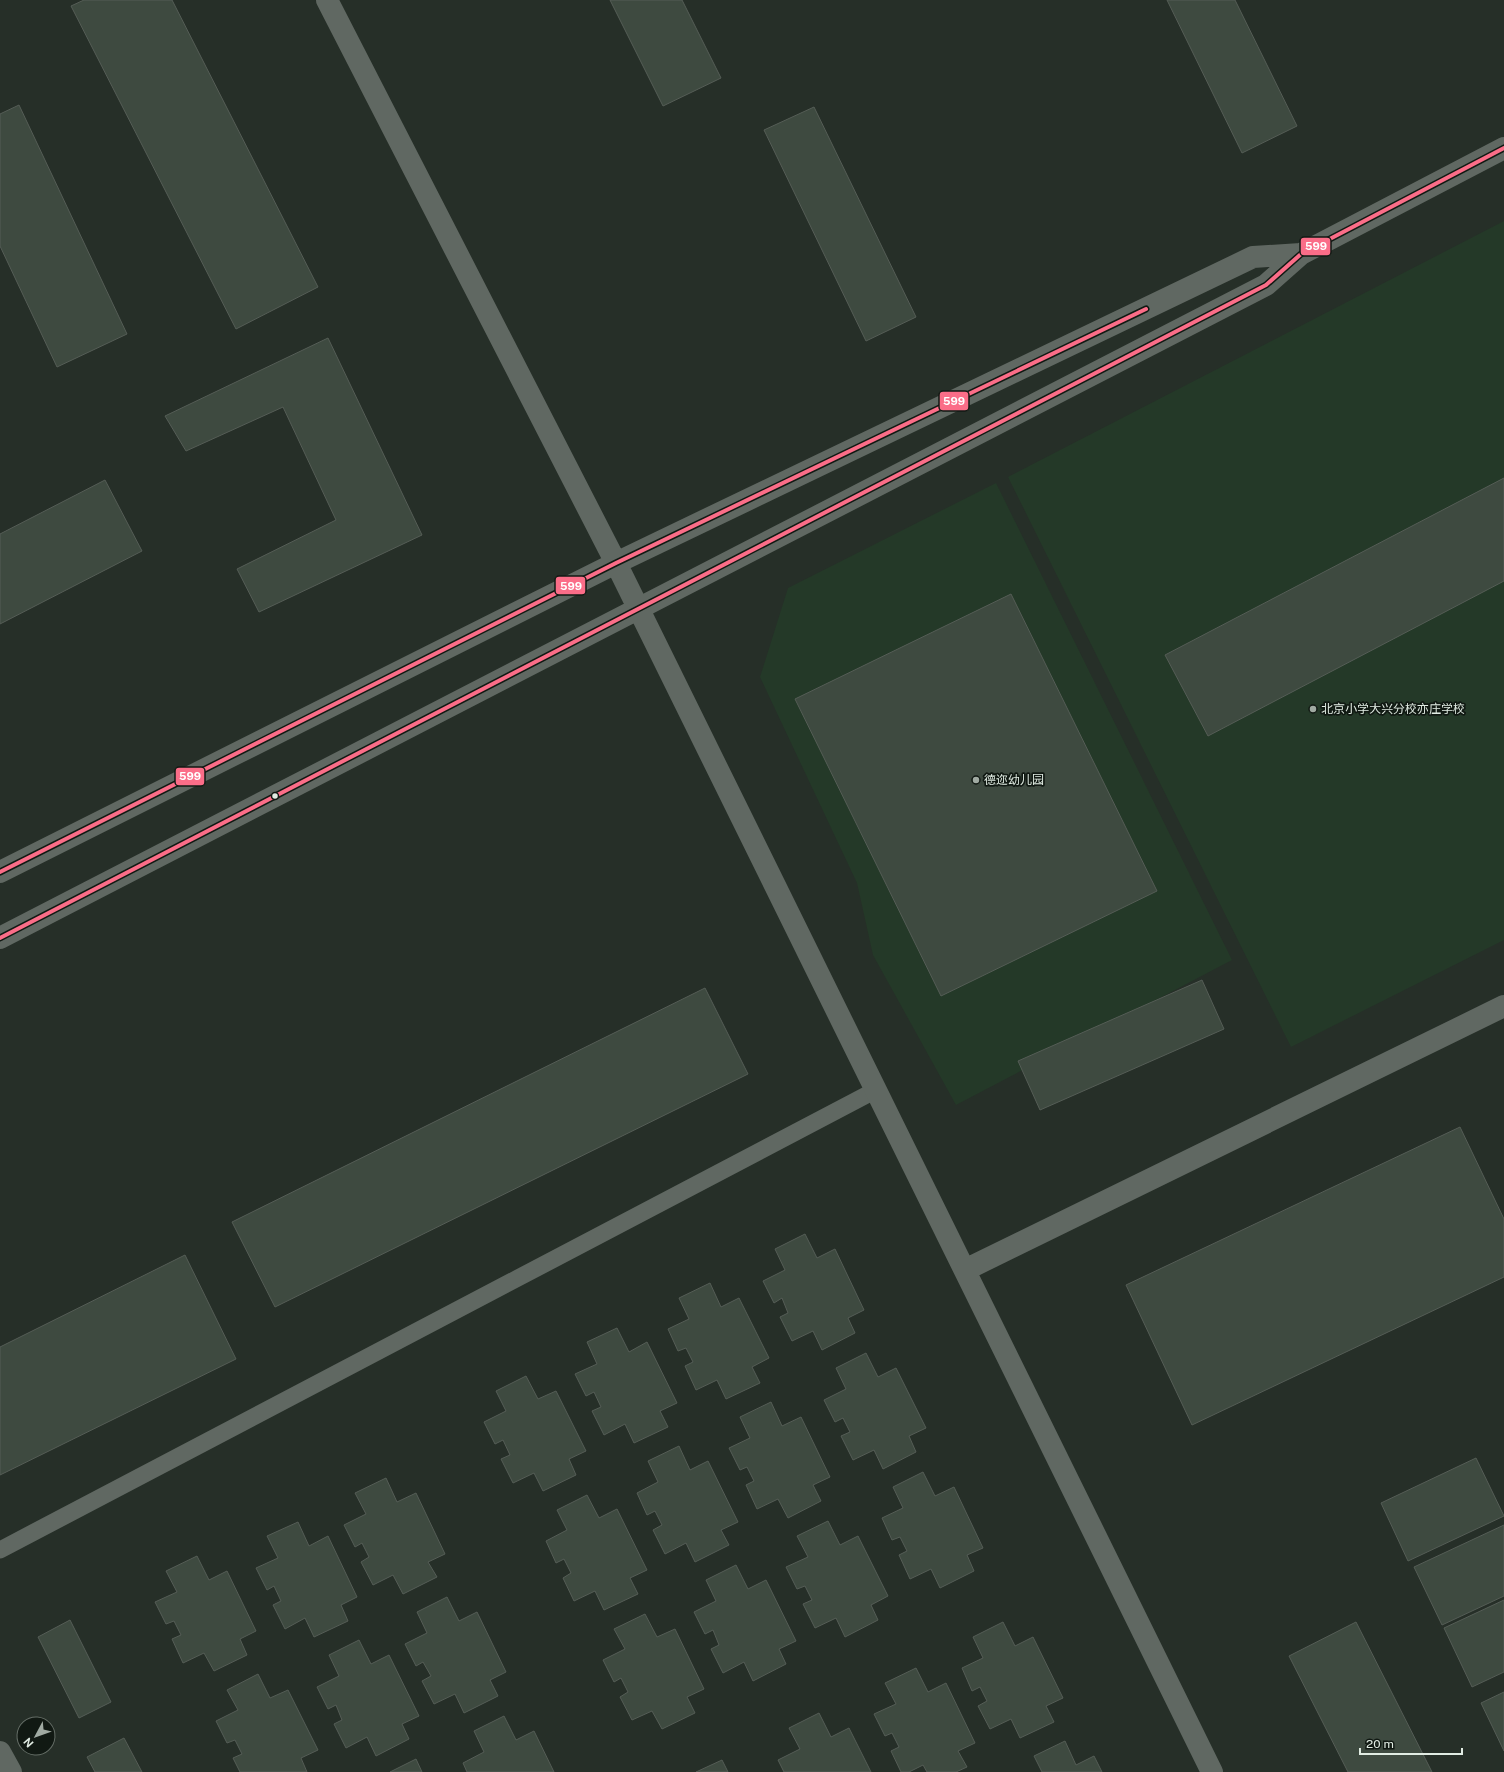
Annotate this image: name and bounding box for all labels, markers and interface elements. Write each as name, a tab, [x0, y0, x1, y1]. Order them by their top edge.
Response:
line badge: 599	[1300, 237, 1331, 256]
text: 599	[1305, 240, 1327, 252]
line badge: 599	[939, 391, 969, 411]
text: 599	[943, 395, 965, 407]
line badge: 599	[555, 576, 586, 595]
text: 599	[560, 580, 582, 592]
place label: 北京小学大兴分校亦庄学校	[1321, 702, 1465, 716]
marker: 北京小学大兴分校亦庄学校	[1308, 704, 1318, 714]
line badge: 599	[175, 767, 205, 786]
text: 599	[179, 770, 201, 782]
place label: 德迩幼儿园	[984, 773, 1044, 787]
marker: 德迩幼儿园	[971, 775, 981, 785]
unlabelled marker	[270, 791, 280, 801]
north arrow	[16, 1716, 56, 1756]
scale bar	[1360, 1730, 1462, 1756]
text: N	[21, 1735, 36, 1750]
text: 20 m	[1366, 1737, 1394, 1751]

